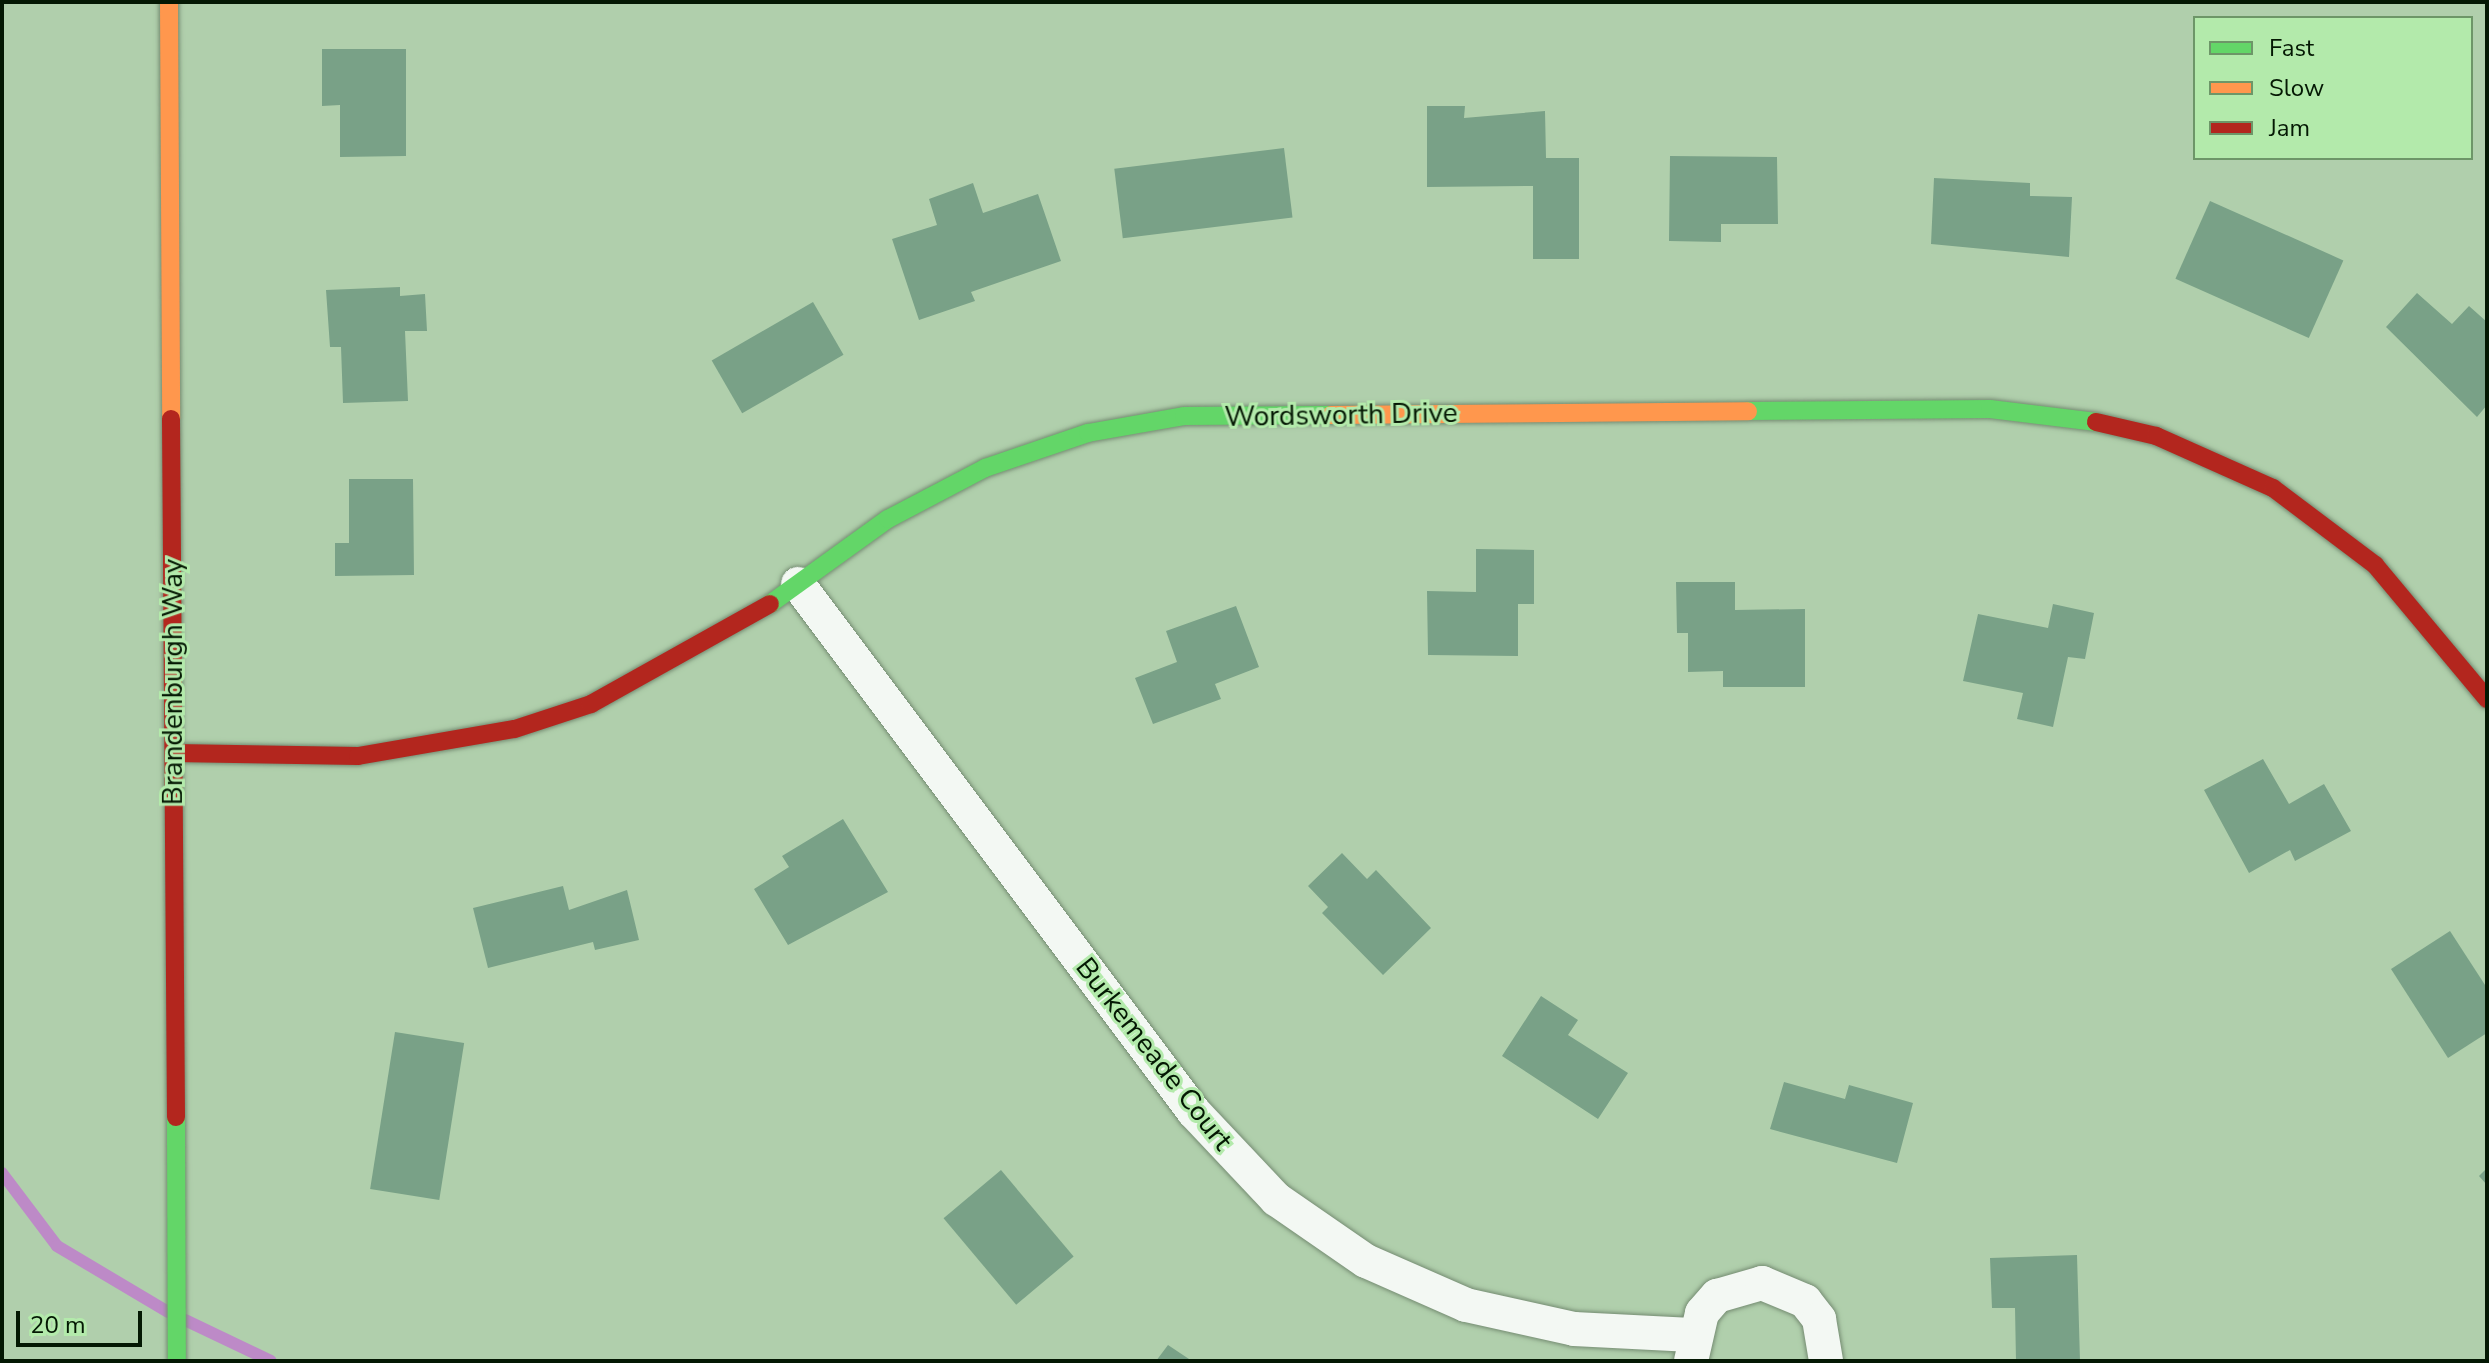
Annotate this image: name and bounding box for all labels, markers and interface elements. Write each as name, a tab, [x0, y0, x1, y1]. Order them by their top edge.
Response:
legend	[2193, 16, 2473, 160]
text: Fast	[2269, 32, 2314, 64]
text: Slow	[2269, 72, 2324, 104]
text: Jam	[2269, 112, 2310, 144]
street label: Wordsworth Drive	[1224, 396, 1458, 434]
street label: Brandenburgh Way	[156, 559, 190, 805]
street label: Burkemeade Court	[1068, 951, 1240, 1157]
scale bar	[20, 1295, 146, 1345]
text: 20 m	[30, 1309, 86, 1341]

